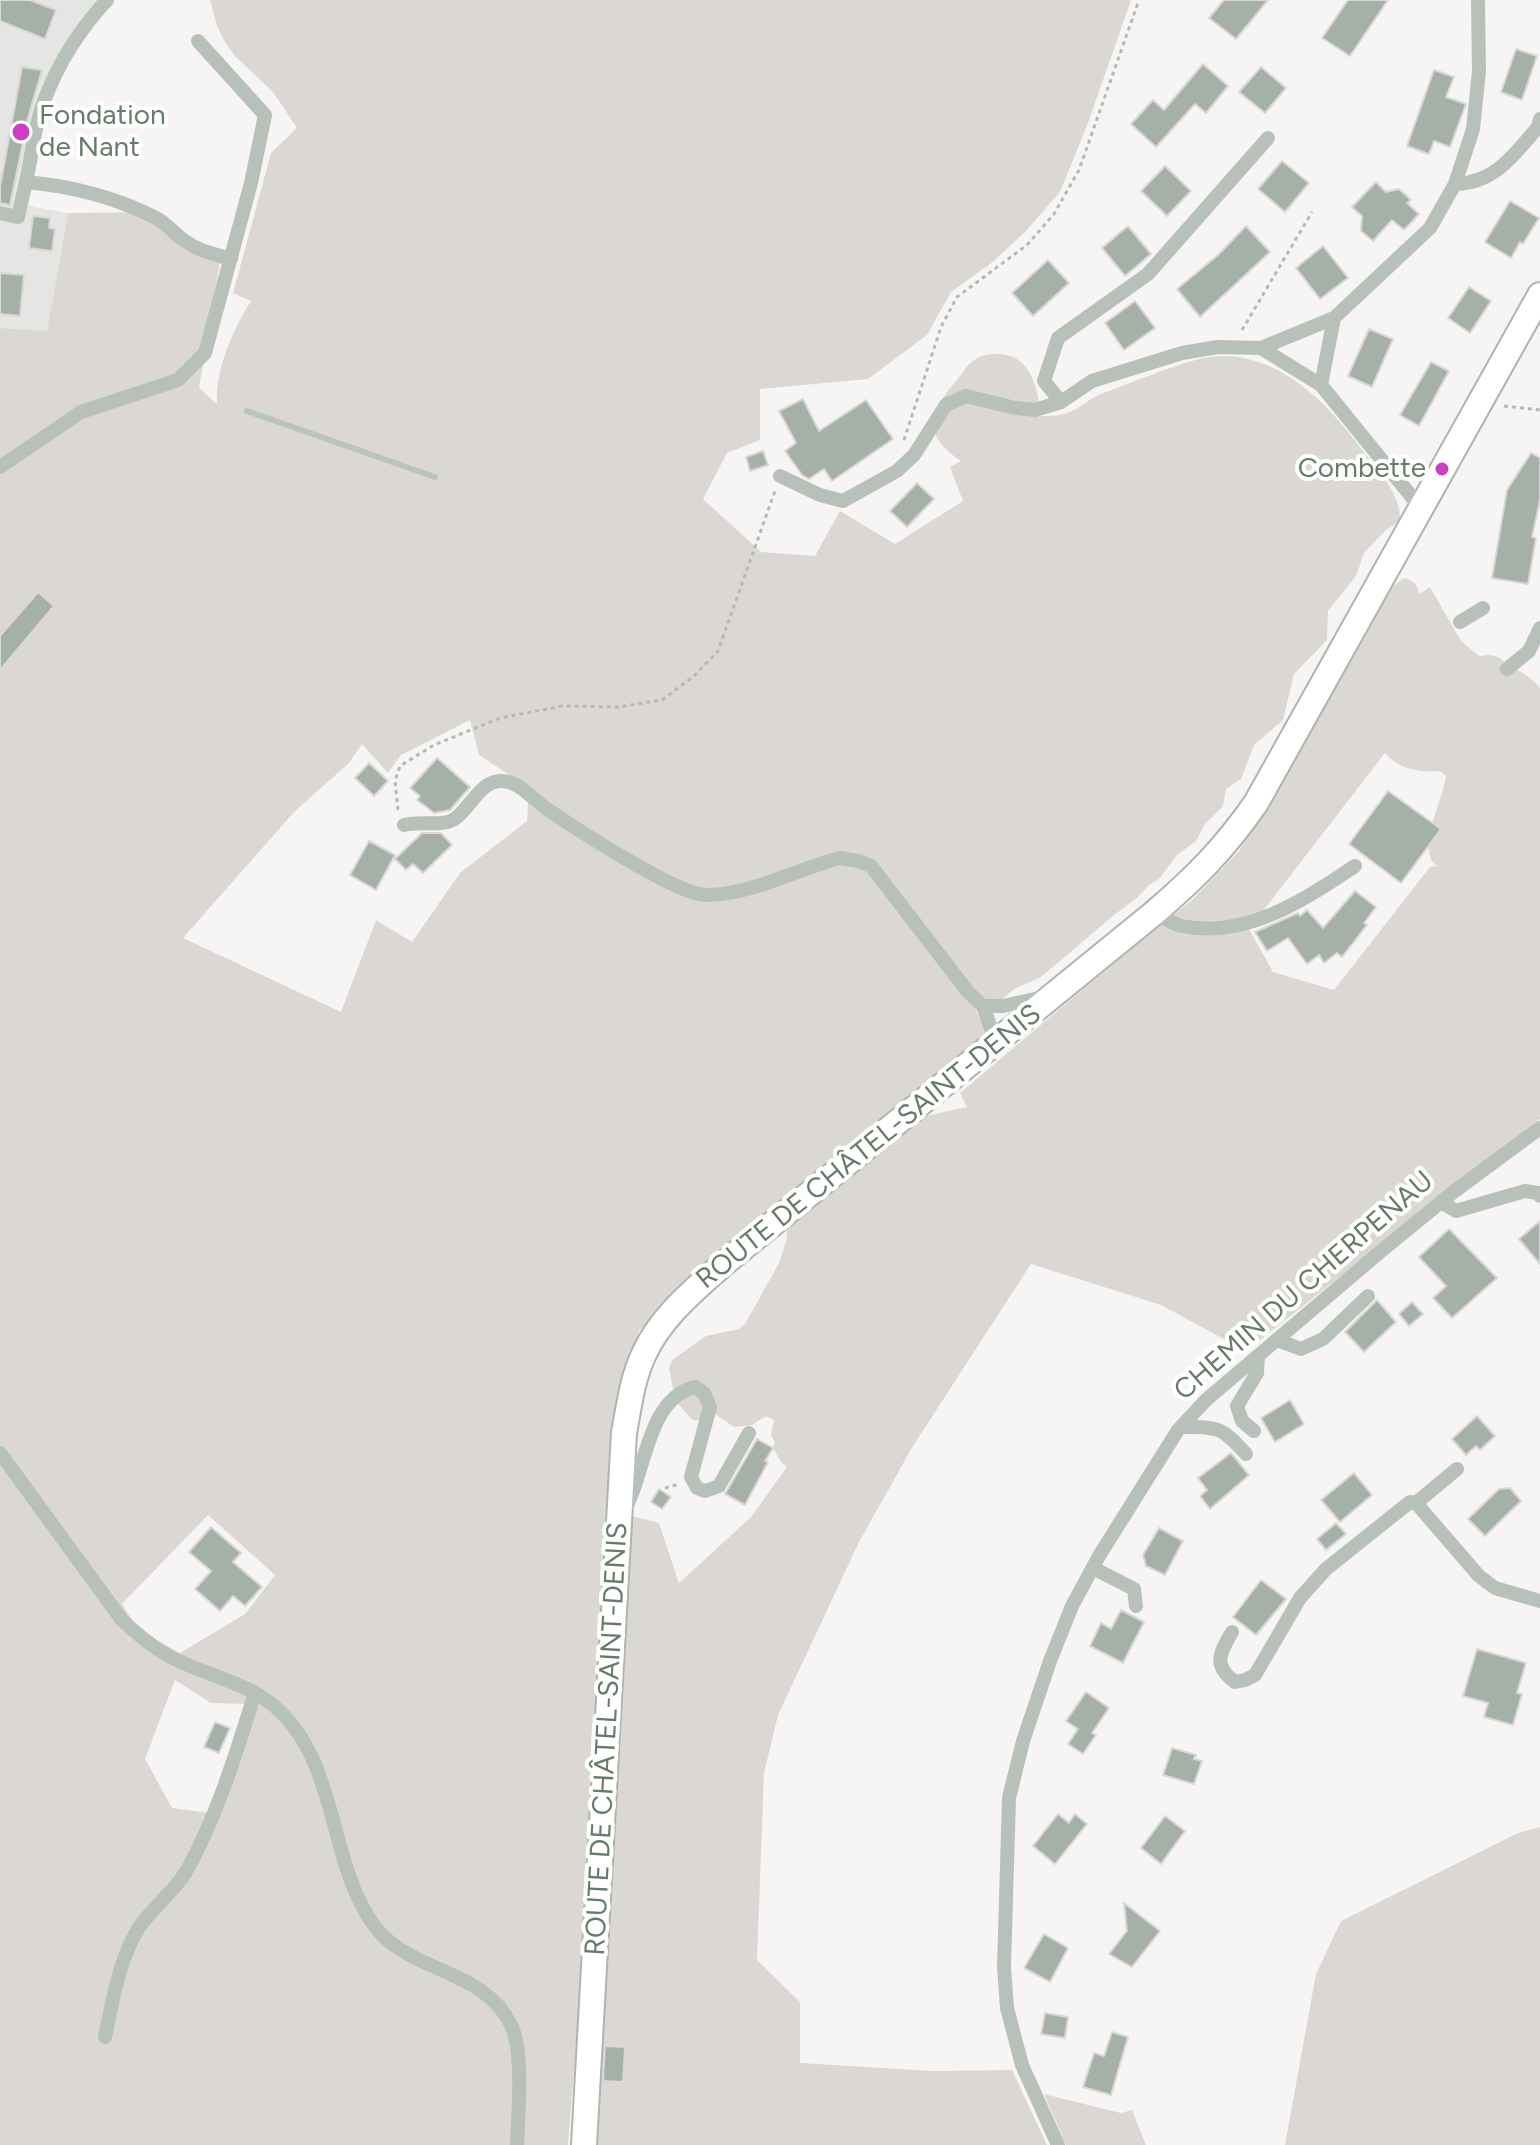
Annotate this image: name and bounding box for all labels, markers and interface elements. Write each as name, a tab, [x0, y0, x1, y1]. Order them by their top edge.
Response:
place label: Fondation de Nant	[39, 99, 166, 165]
marker: Fondation de Nant	[10, 121, 32, 143]
place label: Combette	[1298, 452, 1426, 486]
marker: Combette	[1433, 460, 1451, 478]
street label: ROUTE DE CHÂTEL-SAINT-DENIS	[690, 997, 1048, 1297]
street label: CHEMIN DU CHERPENAU	[1168, 1164, 1440, 1408]
street label: ROUTE DE CHÂTEL-SAINT-DENIS	[579, 1522, 635, 1956]

